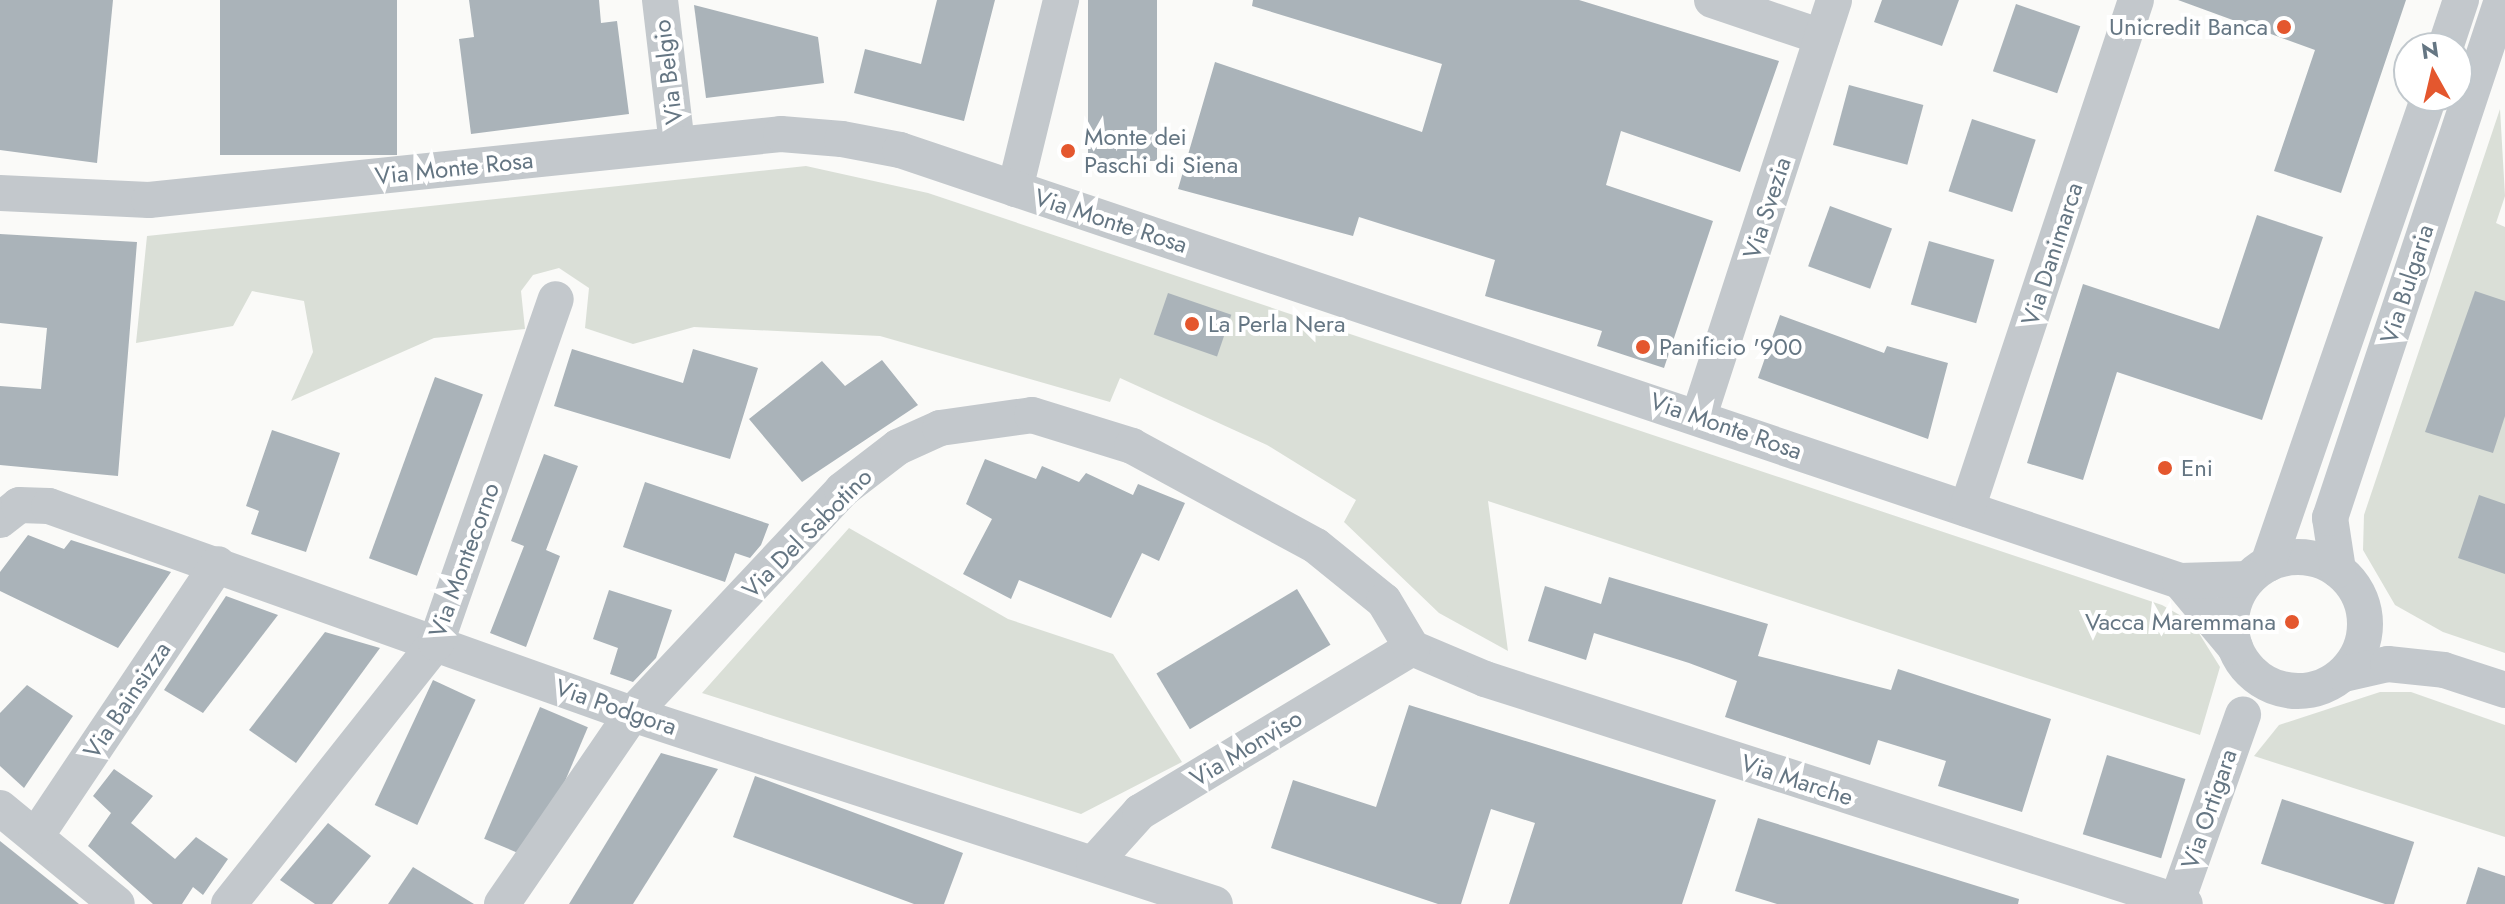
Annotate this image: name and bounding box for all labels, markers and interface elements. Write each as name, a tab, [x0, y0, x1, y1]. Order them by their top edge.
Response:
place label: Unicredit Banca	[2109, 13, 2268, 41]
street label: Via Belgio	[647, 18, 689, 126]
marker: Unicredit Banca	[2275, 18, 2293, 36]
north arrow	[2393, 32, 2473, 112]
text: N	[2419, 33, 2441, 67]
place label: Monte dei Paschi di Siena	[1084, 123, 1238, 179]
marker: Monte dei Paschi di Siena	[1059, 142, 1077, 160]
street label: Via Monte Rosa	[373, 145, 535, 191]
street label: Via Svezia	[1737, 154, 1797, 262]
street label: Via Danimarca	[2015, 179, 2089, 329]
street label: Via Monte Rosa	[1031, 183, 1191, 259]
street label: Via Bulgaria	[2374, 221, 2440, 347]
place label: La Perla Nera	[1208, 310, 1346, 338]
marker: La Perla Nera	[1183, 315, 1201, 333]
place label: Panificio '900	[1659, 333, 1802, 361]
marker: Panificio '900	[1634, 338, 1652, 356]
street label: Via Monte Rosa	[1646, 386, 1806, 466]
place label: Eni	[2181, 454, 2213, 482]
marker: Eni	[2156, 459, 2174, 477]
street label: Via Del Sabotino	[736, 462, 878, 604]
street label: Via Montecorno	[423, 479, 505, 641]
place label: Vacca Maremmana	[2085, 608, 2276, 636]
marker: Vacca Maremmana	[2283, 613, 2301, 631]
street label: Via Bainsizza	[77, 636, 177, 764]
street label: Via Podgora	[551, 673, 681, 741]
street label: Via Monviso	[1185, 703, 1307, 793]
street label: Via Ortigara	[2175, 745, 2243, 873]
street label: Via Marche	[1737, 748, 1857, 812]

